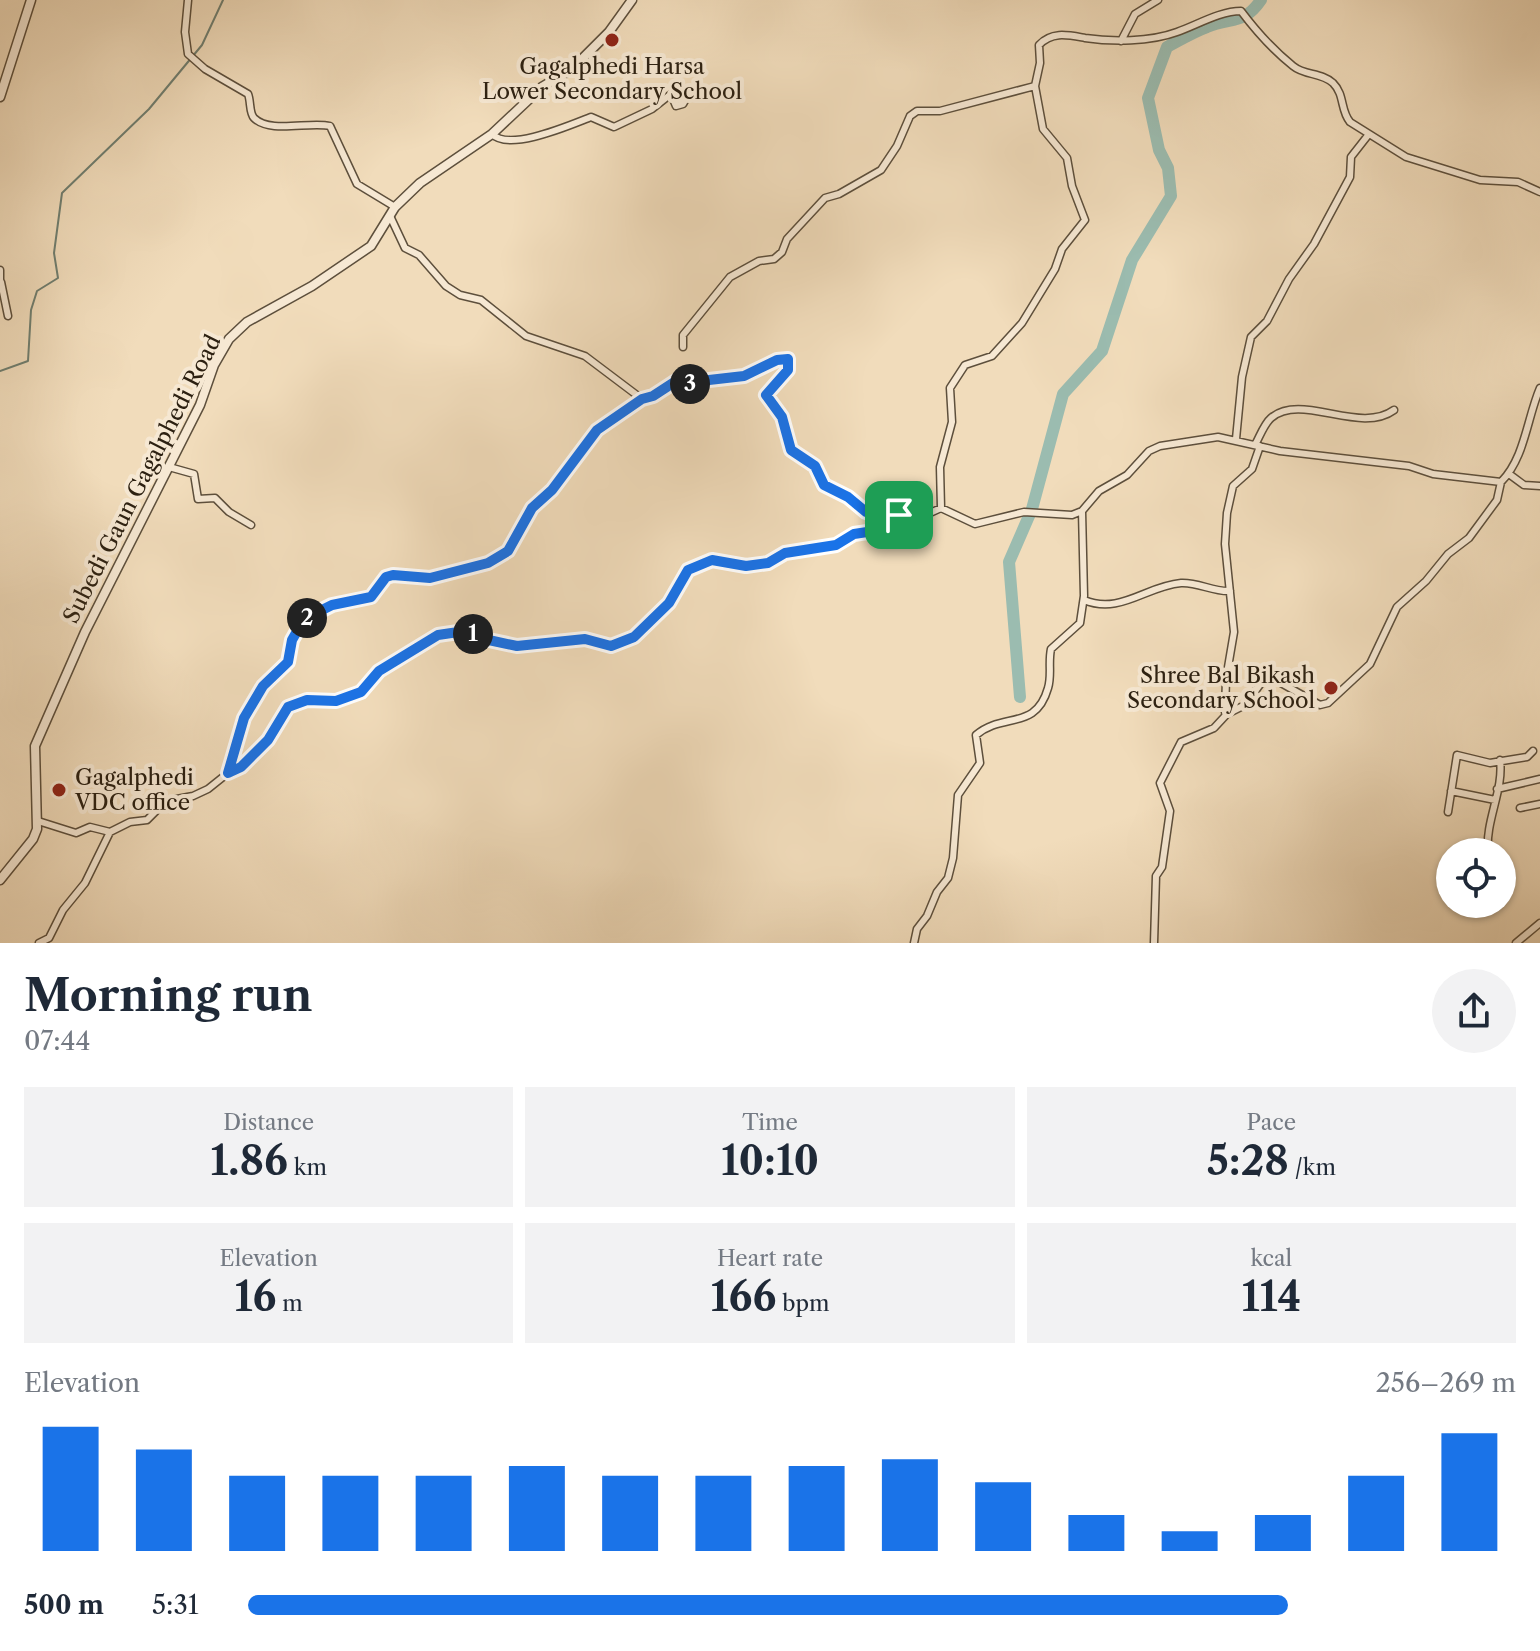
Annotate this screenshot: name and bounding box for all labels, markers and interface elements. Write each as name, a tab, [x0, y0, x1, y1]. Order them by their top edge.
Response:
marker: Gagalphedi Harsa Lower Secondary School	[603, 31, 621, 49]
place label: Gagalphedi Harsa Lower Secondary School	[482, 53, 742, 105]
street label: Subedi Gaun Gagalphedi Road	[57, 330, 227, 628]
pin: 3	[670, 364, 710, 404]
text: 3	[684, 370, 696, 397]
pin	[865, 481, 933, 549]
icon: arrive	[877, 493, 921, 537]
pin: 2	[287, 598, 327, 638]
text: 2	[301, 604, 314, 631]
pin: 1	[453, 614, 493, 654]
text: 1	[468, 620, 478, 647]
place label: Shree Bal Bikash Secondary School	[1127, 662, 1315, 714]
marker: Shree Bal Bikash Secondary School	[1322, 679, 1340, 697]
place label: Gagalphedi VDC office	[74, 764, 194, 816]
marker: Gagalphedi VDC office	[50, 781, 68, 799]
map controls	[1436, 838, 1516, 918]
button: locate	[1436, 838, 1516, 918]
text: Morning run	[24, 968, 313, 1022]
button: share	[1432, 969, 1516, 1053]
text: 07:44	[24, 1025, 91, 1057]
text: Distance	[223, 1109, 314, 1136]
text: Time	[742, 1109, 798, 1136]
text: Pace	[1246, 1109, 1296, 1136]
text: 1.86	[210, 1136, 288, 1185]
text: 10:10	[721, 1136, 819, 1185]
text: 5:28	[1207, 1136, 1289, 1185]
text: km	[288, 1154, 327, 1181]
text: /km	[1289, 1154, 1336, 1181]
text: Elevation	[220, 1245, 318, 1272]
text: Heart rate	[717, 1245, 823, 1272]
text: kcal	[1251, 1245, 1292, 1272]
text: 16	[235, 1272, 276, 1321]
text: 166	[710, 1272, 776, 1321]
text: 114	[1241, 1272, 1301, 1321]
text: m	[276, 1290, 303, 1317]
text: bpm	[776, 1290, 829, 1317]
text: Elevation	[24, 1367, 140, 1399]
text: 256–269 m	[1376, 1367, 1516, 1399]
text: 500 m	[24, 1589, 104, 1621]
text: 5:31	[152, 1589, 199, 1621]

